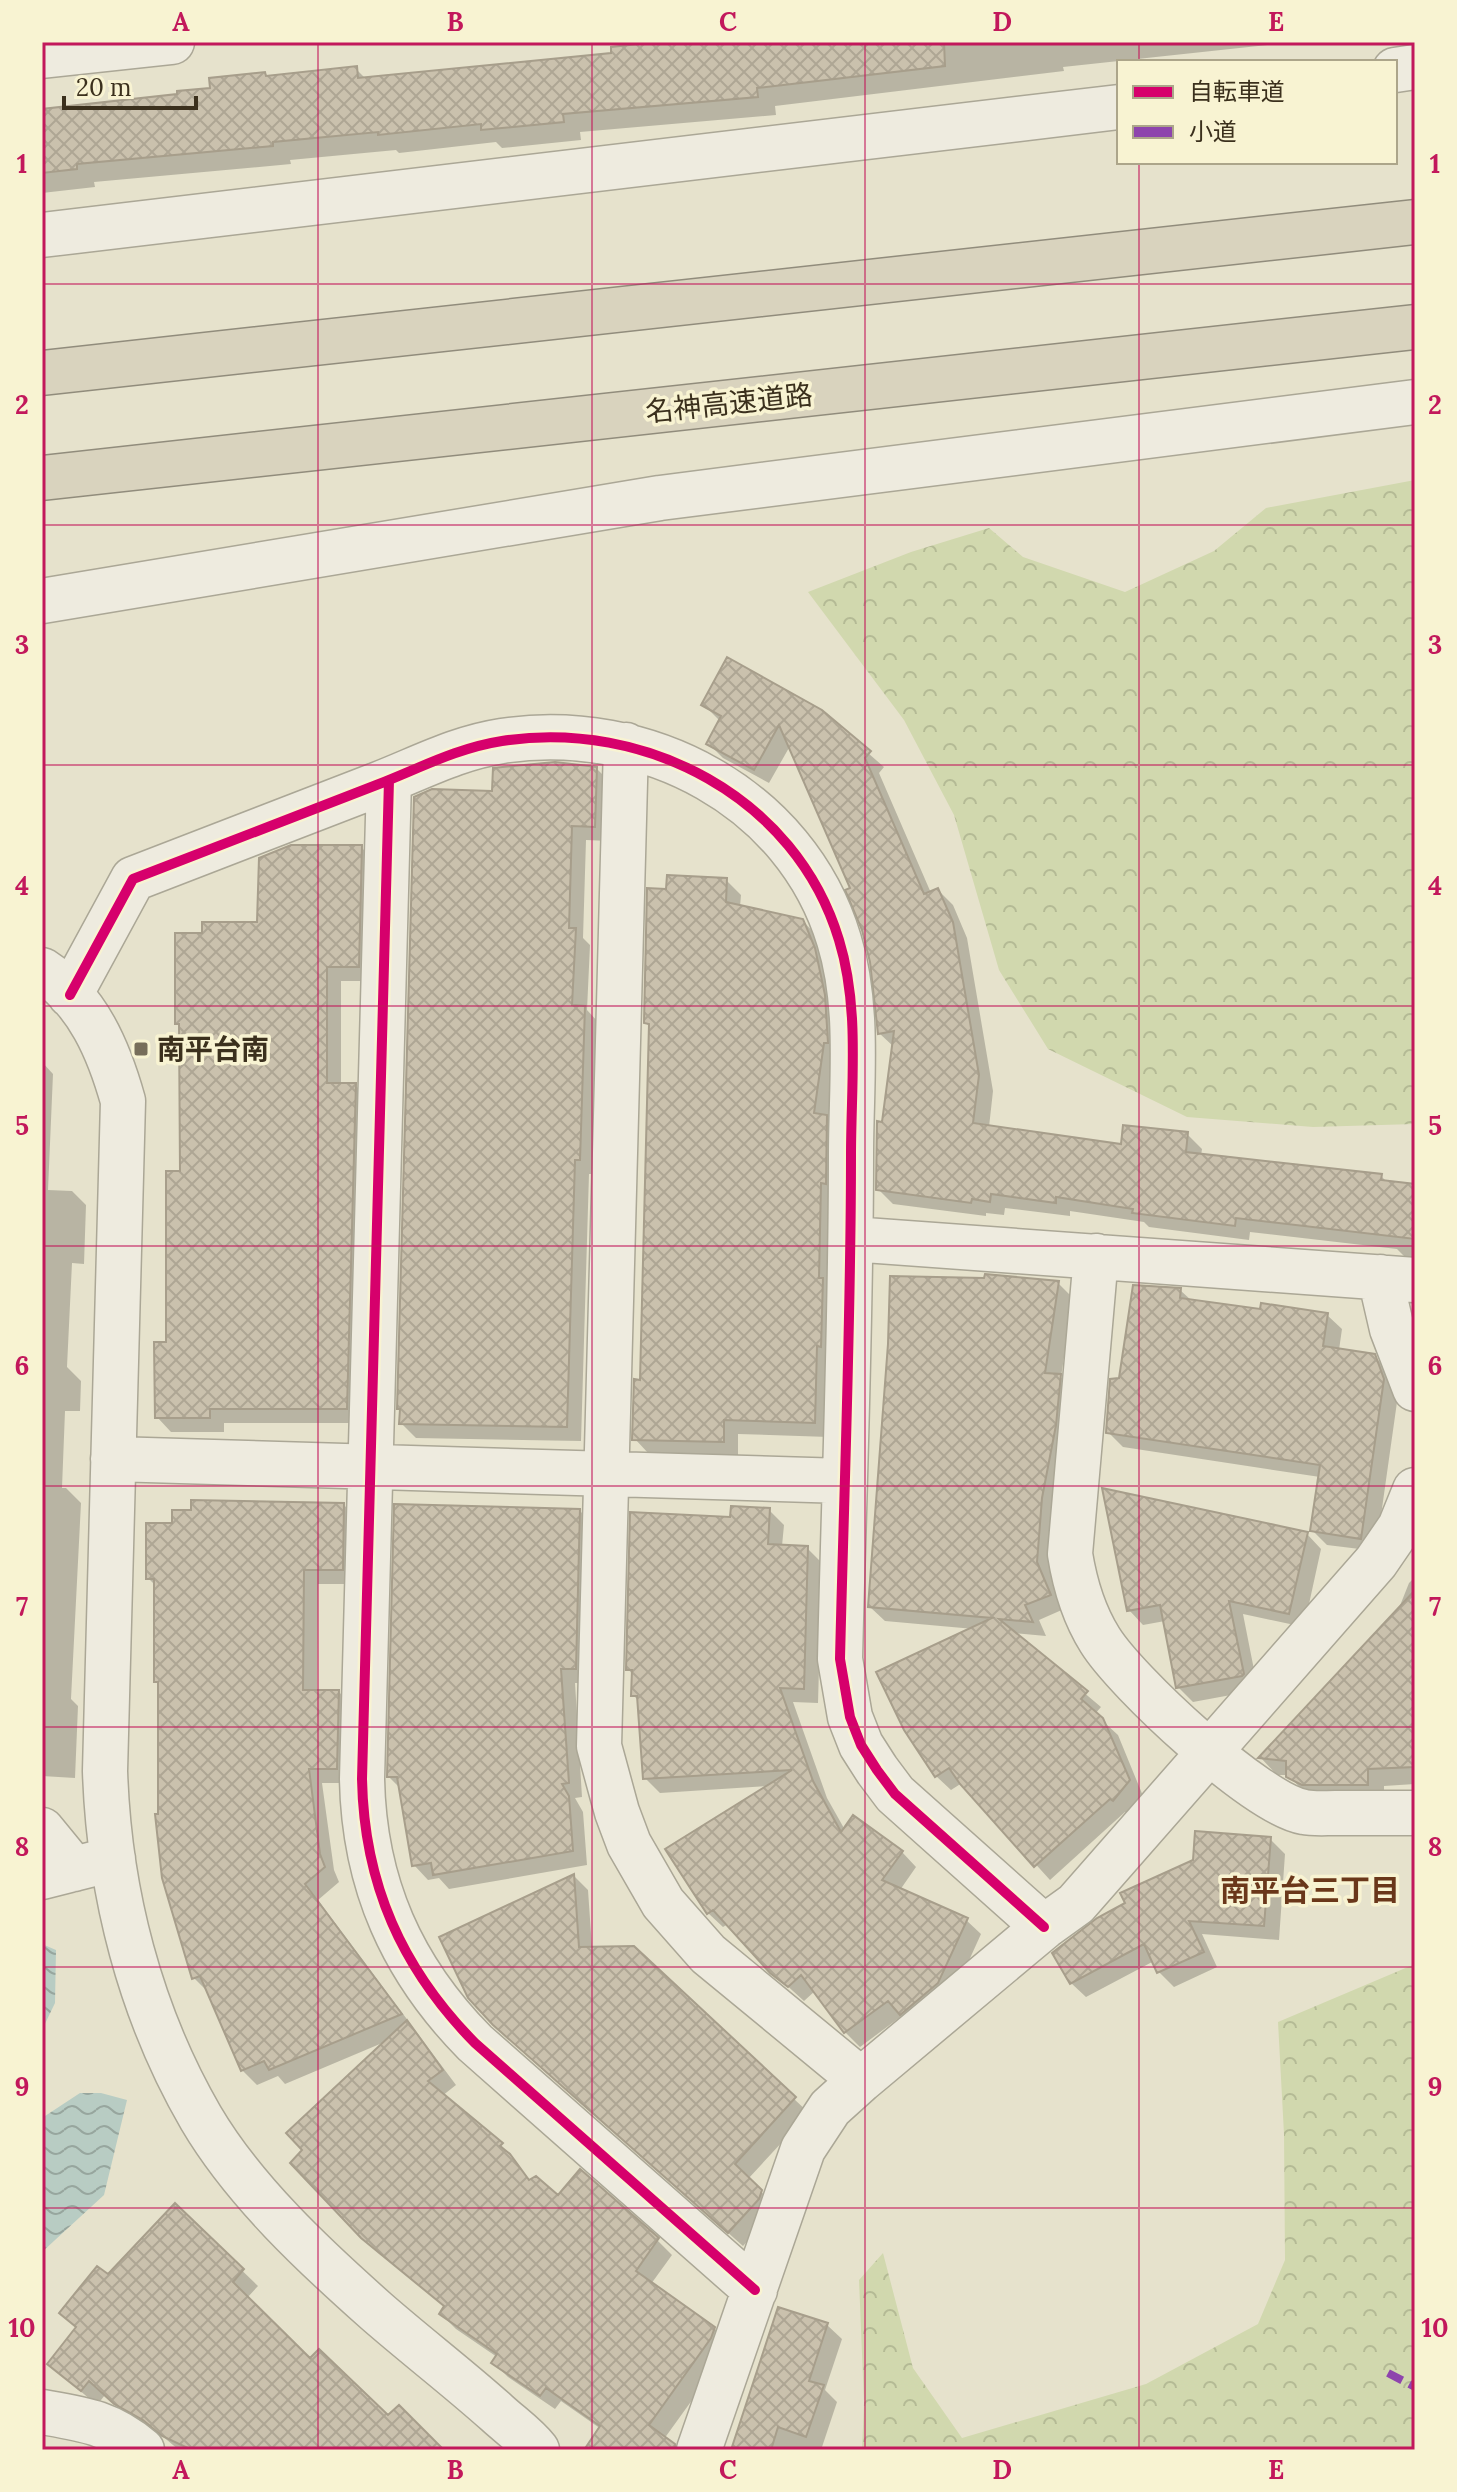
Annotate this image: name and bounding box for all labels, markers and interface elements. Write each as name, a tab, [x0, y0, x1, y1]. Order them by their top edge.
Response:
text: A	[172, 5, 190, 38]
text: B	[446, 5, 464, 38]
text: C	[719, 5, 737, 38]
text: D	[992, 5, 1012, 38]
text: E	[1268, 5, 1284, 38]
scale bar	[64, 60, 196, 110]
legend	[1117, 60, 1397, 164]
text: 20 m	[76, 72, 132, 103]
text: 自転車道	[1189, 76, 1285, 107]
text: 小道	[1189, 116, 1237, 147]
text: 1	[17, 147, 27, 180]
text: 1	[1430, 147, 1440, 180]
street label: 名神高速道路	[644, 376, 814, 430]
text: 2	[15, 388, 29, 421]
text: 2	[1428, 388, 1442, 421]
text: 3	[15, 628, 29, 661]
text: 3	[1428, 628, 1442, 661]
text: 4	[15, 869, 29, 902]
text: 4	[1428, 869, 1442, 902]
place label: 南平台南	[157, 1031, 269, 1067]
marker: 南平台南	[132, 1040, 150, 1058]
text: 5	[15, 1109, 29, 1142]
text: 5	[1428, 1109, 1442, 1142]
text: 6	[15, 1349, 29, 1382]
text: 6	[1428, 1349, 1442, 1382]
text: 7	[16, 1590, 28, 1623]
text: 7	[1429, 1590, 1441, 1623]
text: 8	[15, 1830, 29, 1863]
text: 8	[1428, 1830, 1442, 1863]
district label: 南平台三丁目	[1220, 1871, 1400, 1909]
text: 9	[15, 2070, 29, 2103]
text: 9	[1428, 2070, 1442, 2103]
text: 10	[8, 2311, 36, 2344]
text: 10	[1421, 2311, 1449, 2344]
text: A	[172, 2453, 190, 2486]
text: B	[446, 2453, 464, 2486]
text: C	[719, 2453, 737, 2486]
text: D	[992, 2453, 1012, 2486]
text: E	[1268, 2453, 1284, 2486]

